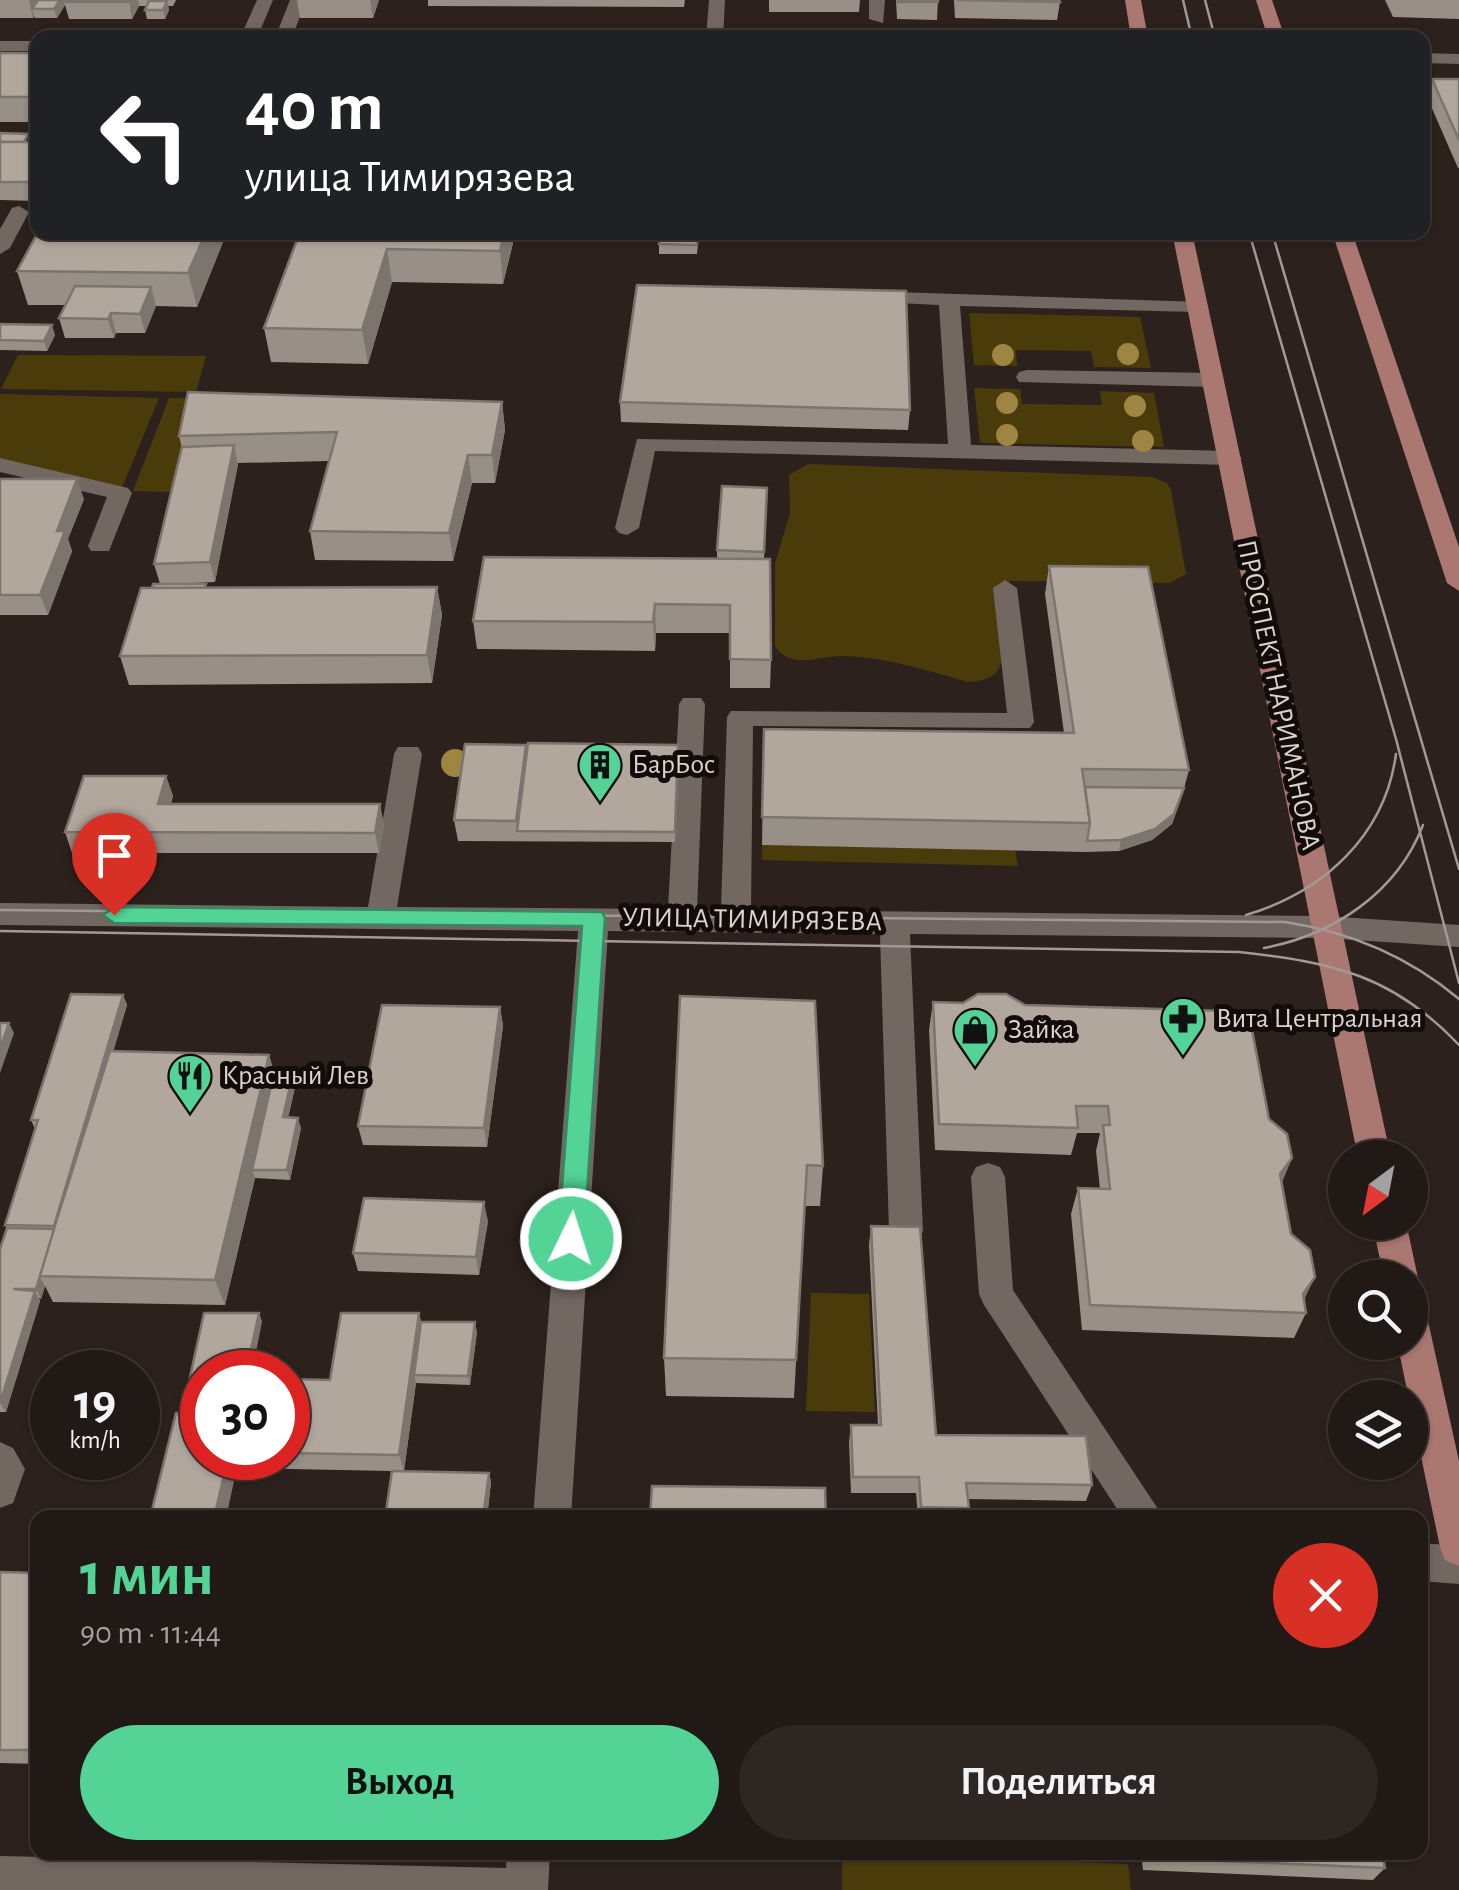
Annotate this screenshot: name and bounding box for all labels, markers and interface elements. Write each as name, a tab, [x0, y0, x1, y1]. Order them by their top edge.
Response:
icon: left	[80, 70, 210, 200]
text: 40 m	[245, 73, 384, 143]
text: улица Тимирязева	[245, 155, 575, 200]
street label: ПРОСПЕКТ НАРИМАНОВА	[1231, 537, 1325, 853]
building icon: БарБос	[577, 742, 623, 803]
place label: БарБос	[632, 751, 715, 779]
pin	[72, 813, 157, 916]
icon: arrive	[87, 828, 142, 883]
street label: УЛИЦА ТИМИРЯЗЕВА	[622, 904, 882, 936]
pharmacy icon: Вита Центральная	[1160, 996, 1206, 1057]
place label: Вита Центральная	[1216, 1005, 1423, 1033]
shop icon: Зайка	[952, 1007, 998, 1068]
place label: Зайка	[1008, 1016, 1075, 1044]
restaurant icon: Красный Лев	[167, 1053, 213, 1114]
place label: Красный Лев	[222, 1062, 369, 1090]
north arrow	[1328, 1140, 1428, 1240]
map controls	[1328, 1140, 1428, 1480]
position arrow	[519, 1187, 623, 1291]
button: search	[1328, 1260, 1428, 1360]
speed limit sign: 30	[180, 1350, 310, 1480]
text: 19	[74, 1378, 116, 1428]
button: layers	[1328, 1380, 1428, 1480]
text: km/h	[69, 1428, 121, 1453]
button: close	[1273, 1543, 1378, 1648]
text: 1 мин	[80, 1546, 214, 1606]
text: 90 m · 11:44	[80, 1617, 221, 1649]
button: Выход	[80, 1725, 719, 1840]
button: Поделиться	[739, 1725, 1378, 1840]

